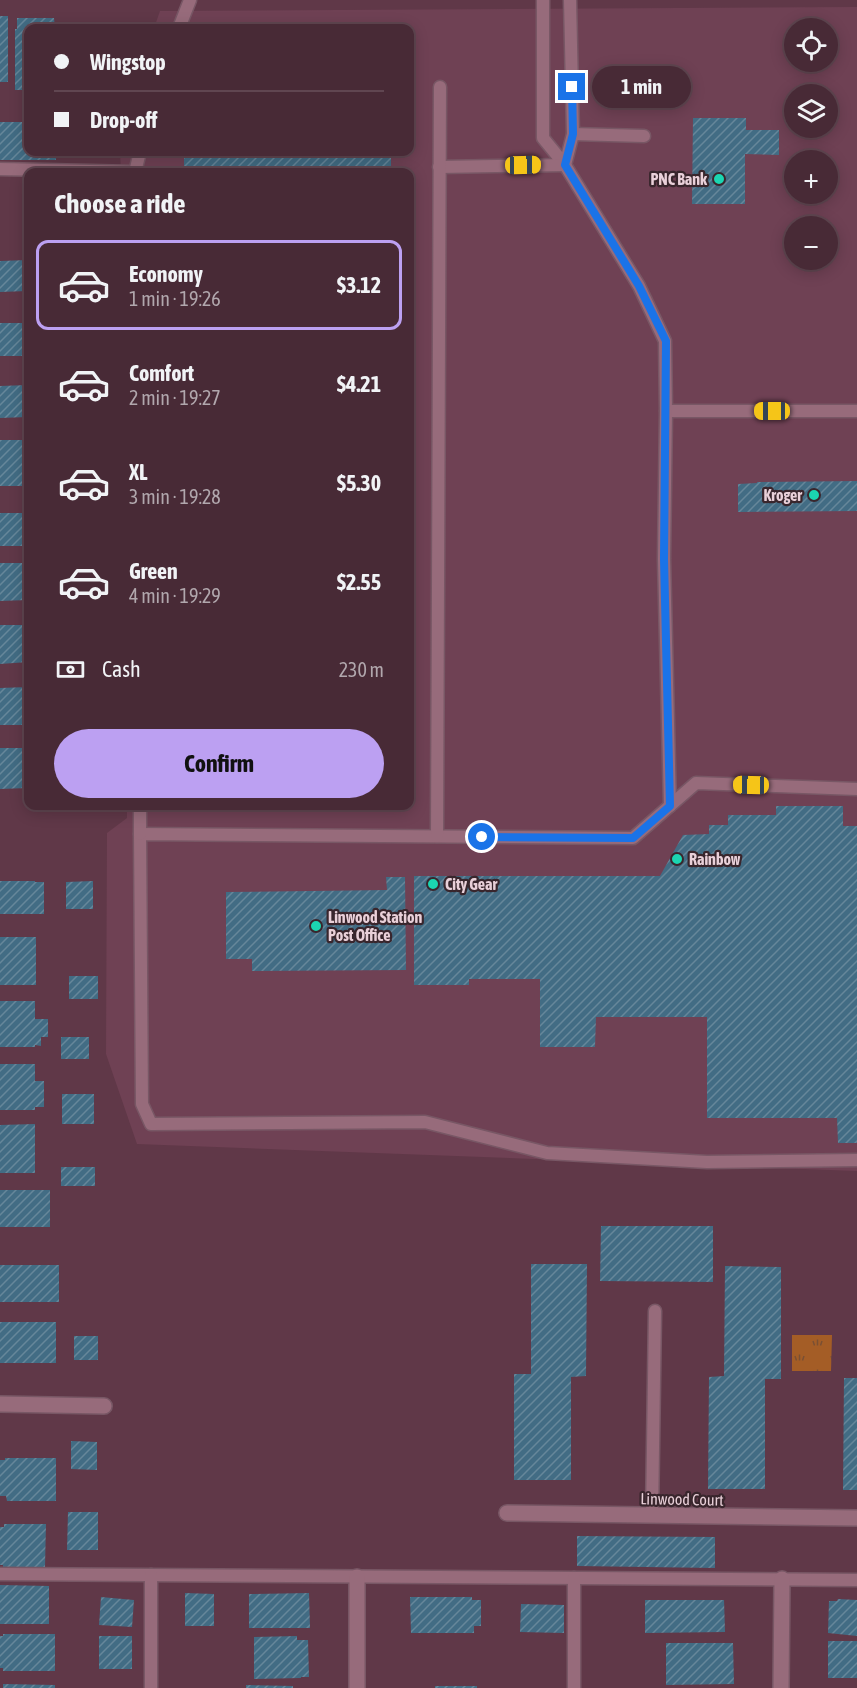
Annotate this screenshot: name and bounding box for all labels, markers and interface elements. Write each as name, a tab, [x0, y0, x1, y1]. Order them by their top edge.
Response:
map controls	[784, 18, 838, 270]
button: locate	[784, 18, 838, 72]
text: Wingstop	[90, 49, 166, 75]
callout: 1 min	[593, 66, 692, 108]
route end	[558, 73, 585, 100]
text: 1 min	[621, 75, 662, 98]
button: layers	[784, 84, 838, 138]
text: Drop-off	[90, 107, 157, 133]
button: +	[784, 150, 838, 204]
car	[505, 156, 541, 174]
place label: PNC Bank	[651, 170, 708, 188]
marker: PNC Bank	[712, 172, 726, 186]
text: Choose a ride	[54, 188, 186, 219]
button: −	[784, 216, 838, 270]
icon: car	[57, 258, 111, 312]
text: Economy	[129, 261, 203, 287]
text: $3.12	[337, 272, 381, 298]
text: 1 min · 19:26	[129, 287, 221, 310]
icon: car	[57, 357, 111, 411]
text: Comfort	[129, 360, 194, 386]
text: $4.21	[337, 371, 381, 397]
text: 2 min · 19:27	[129, 386, 221, 409]
car	[754, 402, 790, 420]
icon: car	[57, 456, 111, 510]
text: XL	[129, 459, 147, 485]
text: $5.30	[337, 470, 381, 496]
text: 3 min · 19:28	[129, 485, 221, 508]
place label: Kroger	[763, 486, 802, 504]
marker: Kroger	[807, 488, 821, 502]
icon: car	[57, 555, 111, 609]
text: Green	[129, 558, 178, 584]
text: $2.55	[337, 569, 381, 595]
text: 4 min · 19:29	[129, 584, 221, 607]
icon: cash	[54, 653, 87, 686]
text: Cash	[102, 656, 141, 682]
text: 230 m	[339, 658, 384, 681]
button: Confirm	[54, 729, 384, 798]
car	[733, 776, 769, 794]
route start	[468, 823, 495, 850]
place label: Rainbow	[689, 850, 741, 868]
marker: Rainbow	[670, 852, 684, 866]
place label: City Gear	[445, 875, 497, 893]
marker: City Gear	[426, 877, 440, 891]
place label: Linwood Station Post Office	[328, 908, 422, 944]
marker: Linwood Station Post Office	[309, 919, 323, 933]
street label: Linwood Court	[640, 1489, 724, 1509]

